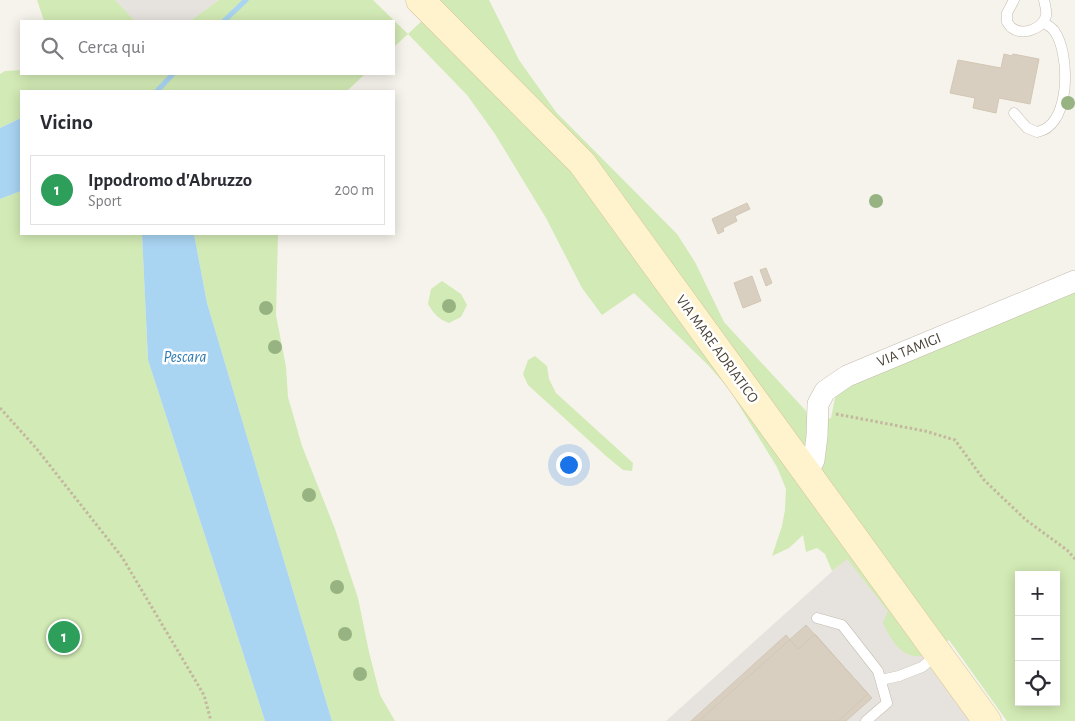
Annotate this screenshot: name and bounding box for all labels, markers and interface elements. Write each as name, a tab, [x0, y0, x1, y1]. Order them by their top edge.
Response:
search box	[20, 20, 395, 75]
icon: search	[38, 34, 66, 62]
text: Cerca qui	[78, 38, 145, 57]
text: Vicino	[40, 112, 93, 133]
text: Ippodromo d'Abruzzo	[88, 171, 252, 190]
text: 1	[54, 182, 60, 198]
text: 200 m	[334, 182, 374, 198]
text: Sport	[88, 193, 122, 209]
street label: VIA MARE ADRIATICO	[673, 292, 761, 406]
street label: VIA TAMIGI	[875, 330, 943, 370]
water label: Pescara	[163, 349, 207, 365]
your location	[556, 452, 582, 478]
map controls	[1015, 571, 1060, 706]
button: +	[1015, 571, 1060, 616]
button: −	[1015, 616, 1060, 661]
pin: 1	[48, 618, 80, 656]
button: locate	[1015, 661, 1060, 706]

